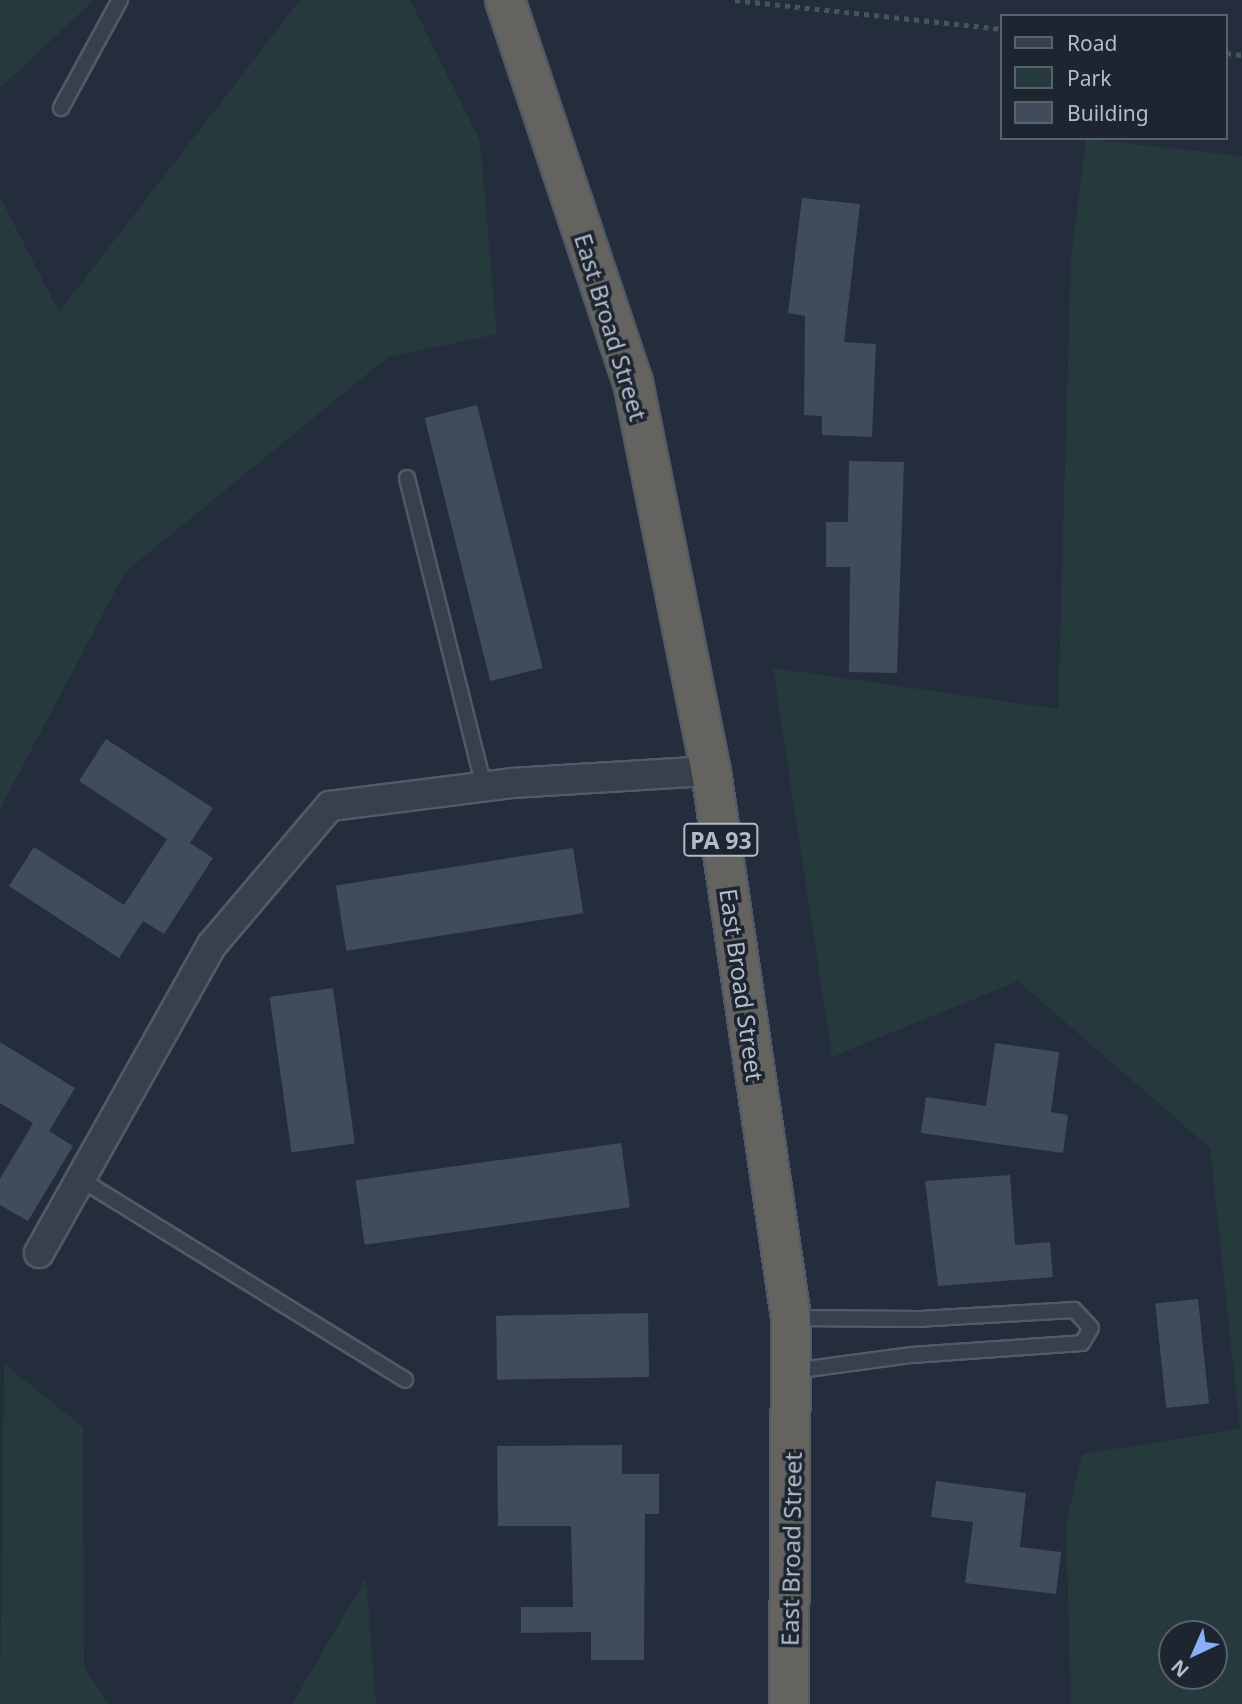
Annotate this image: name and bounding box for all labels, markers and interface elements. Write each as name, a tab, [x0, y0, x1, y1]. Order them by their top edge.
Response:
legend	[1000, 14, 1228, 140]
text: Road	[1067, 29, 1117, 57]
text: Park	[1067, 64, 1111, 92]
text: Building	[1067, 99, 1149, 127]
street label: East Broad Street	[569, 230, 653, 424]
road number: PA 93	[682, 820, 760, 860]
street label: East Broad Street	[714, 887, 770, 1083]
street label: East Broad Street	[775, 1452, 807, 1646]
north arrow	[1158, 1620, 1228, 1690]
text: N	[1165, 1654, 1194, 1683]

